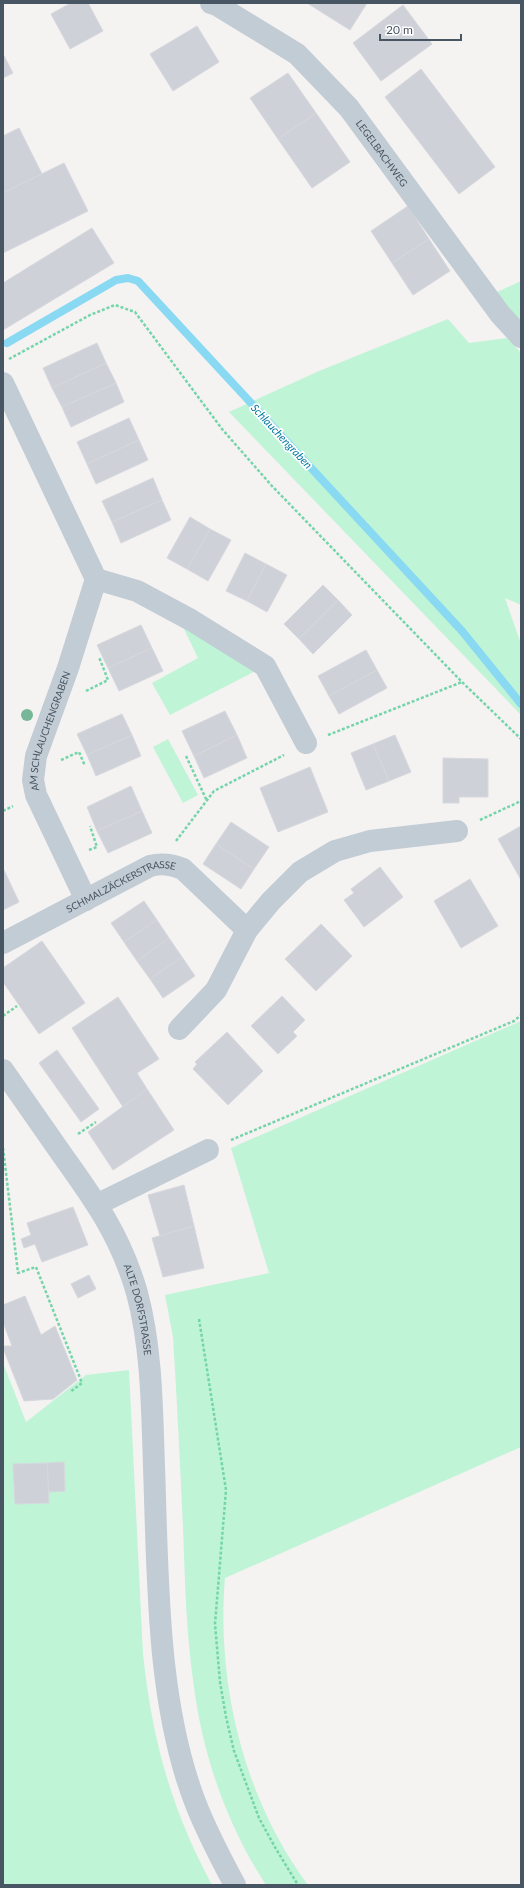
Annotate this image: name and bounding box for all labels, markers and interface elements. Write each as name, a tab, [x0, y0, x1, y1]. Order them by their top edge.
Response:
scale bar	[380, 16, 461, 42]
text: 20 m	[386, 22, 413, 37]
street label: LEGELBACHWEG	[354, 117, 410, 189]
water label: Schlauchengraben	[249, 401, 315, 471]
street label: AM SCHLAUCHENGRABEN	[26, 669, 72, 792]
street label: SCHMALZÄCKERSTRASSE	[64, 858, 177, 915]
street label: ALTE DORFSTRASSE	[122, 1262, 154, 1356]

